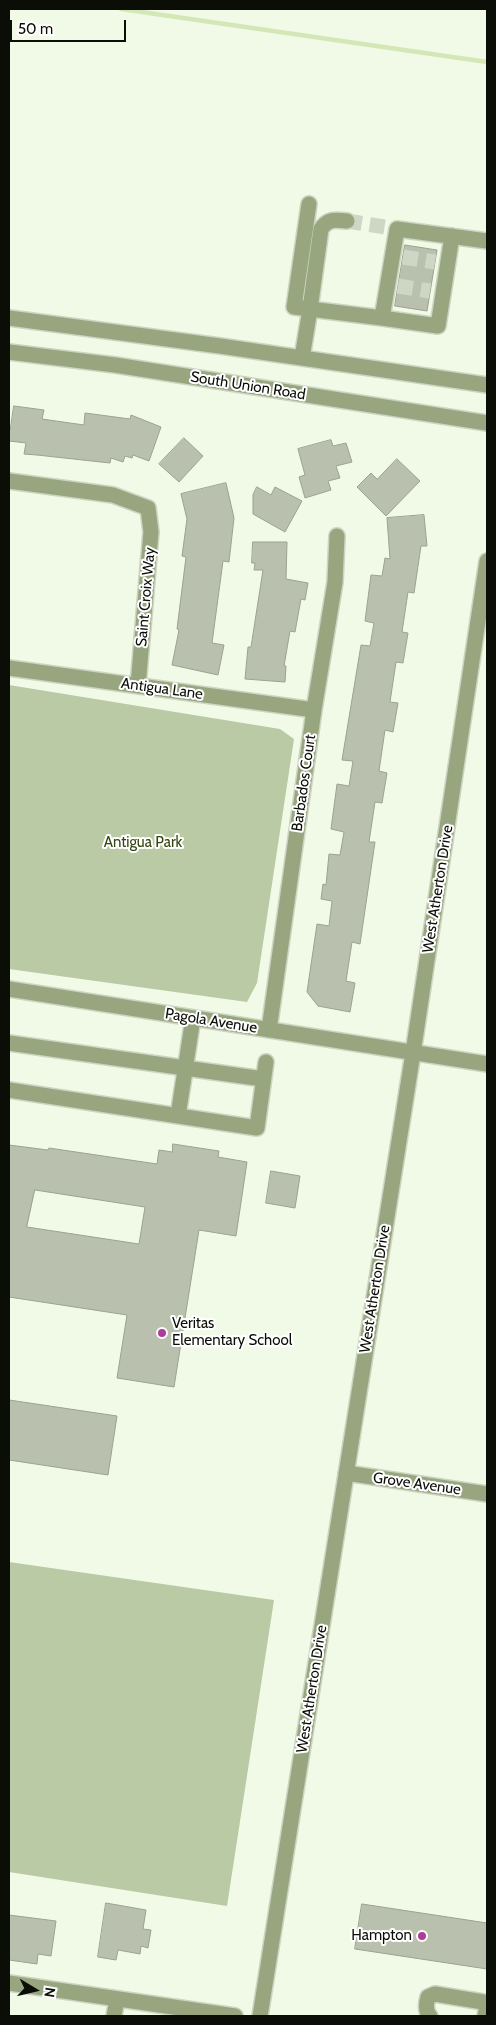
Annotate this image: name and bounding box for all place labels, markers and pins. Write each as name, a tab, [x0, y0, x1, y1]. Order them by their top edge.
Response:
place label: Veritas Elementary School	[172, 1315, 292, 1350]
marker: Veritas Elementary School	[156, 1327, 168, 1339]
place label: Hampton	[351, 1927, 412, 1945]
marker: Hampton	[416, 1930, 428, 1942]

